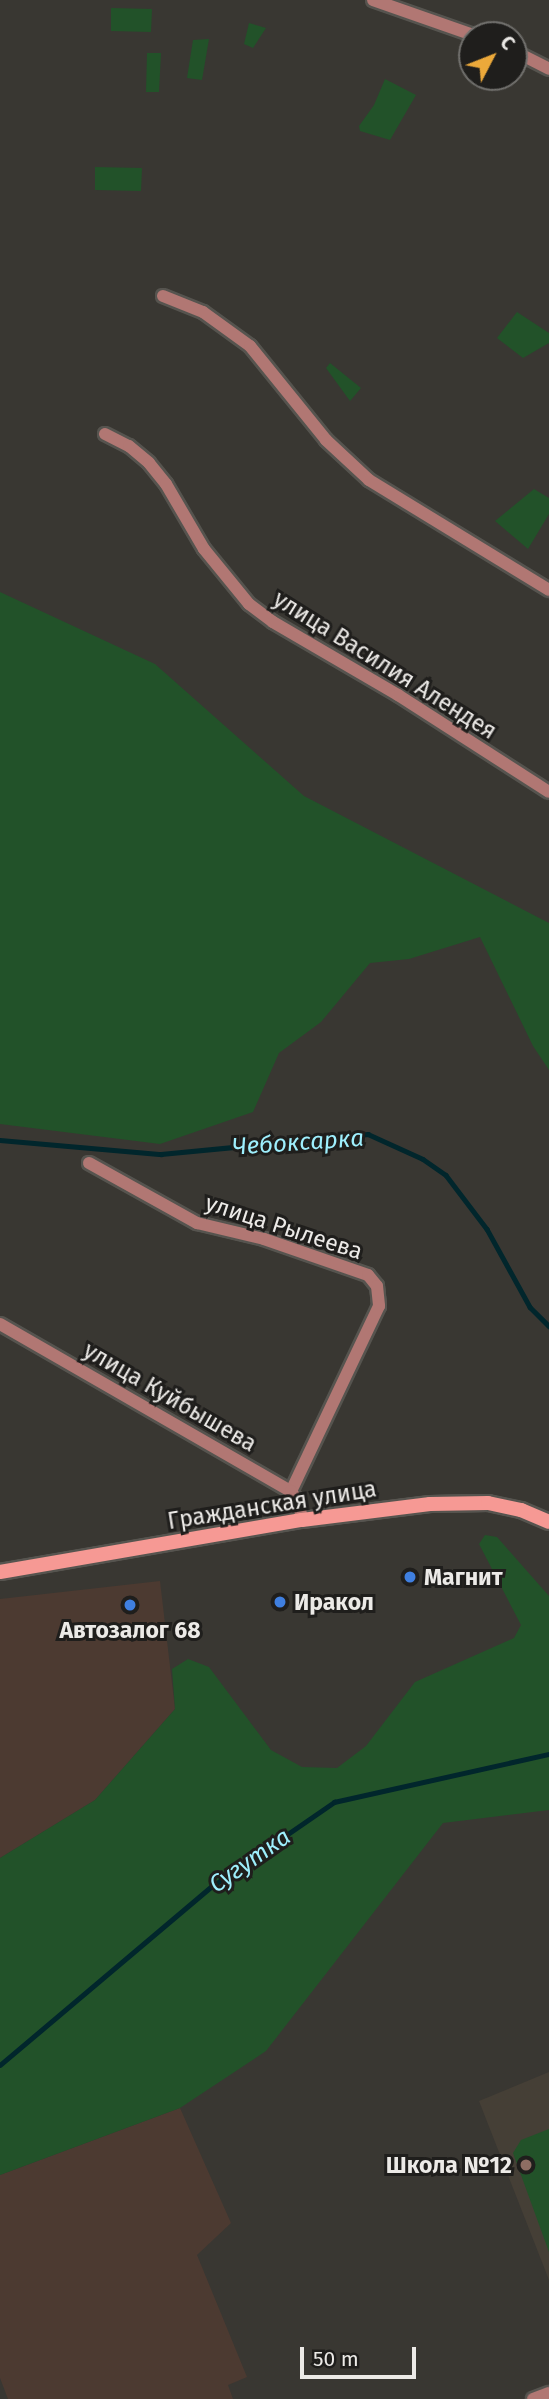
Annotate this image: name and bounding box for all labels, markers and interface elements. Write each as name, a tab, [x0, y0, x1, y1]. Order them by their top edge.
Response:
north arrow	[458, 21, 528, 91]
text: С	[495, 31, 520, 55]
street label: улица Василия Алендея	[268, 585, 502, 745]
water label: Чебоксарка	[231, 1124, 365, 1162]
street label: улица Рылеева	[202, 1189, 366, 1265]
street label: улица Куйбышева	[79, 1336, 261, 1458]
street label: Гражданская улица	[166, 1475, 378, 1535]
place label: Магнит	[424, 1563, 503, 1591]
marker: Магнит	[402, 1569, 418, 1585]
place label: Иракол	[294, 1588, 374, 1616]
marker: Иракол	[272, 1594, 288, 1610]
marker: Автозалог 68	[122, 1597, 138, 1613]
place label: Автозалог 68	[59, 1616, 201, 1644]
water label: Сугутка	[204, 1823, 296, 1899]
place label: Школа №12	[386, 2151, 512, 2179]
marker: Школа №12	[518, 2157, 534, 2173]
scale bar	[304, 2332, 420, 2376]
text: 50 m	[313, 2346, 359, 2372]

